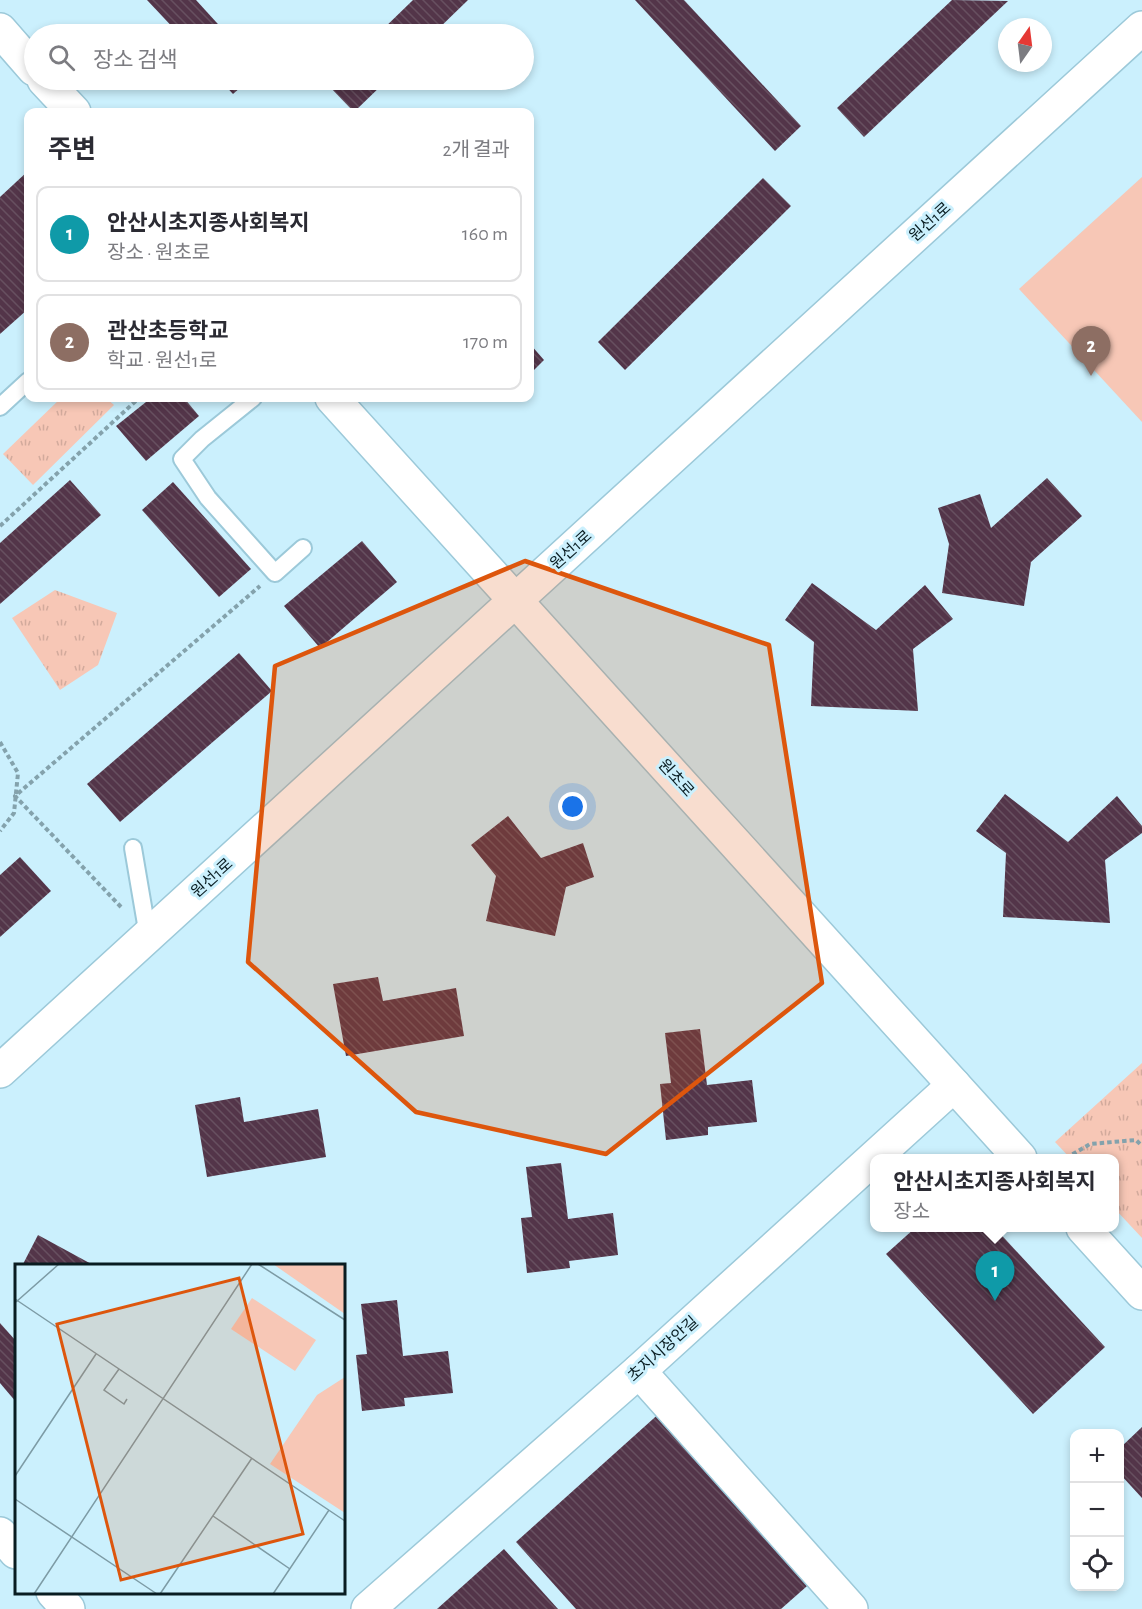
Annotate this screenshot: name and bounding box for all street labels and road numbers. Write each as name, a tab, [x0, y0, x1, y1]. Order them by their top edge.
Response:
street label: 원선1로	[906, 199, 954, 245]
street label: 원선1로	[547, 527, 595, 573]
street label: 원초로	[655, 756, 697, 800]
street label: 원선1로	[188, 855, 236, 901]
street label: 초지시장안길	[625, 1314, 701, 1384]

